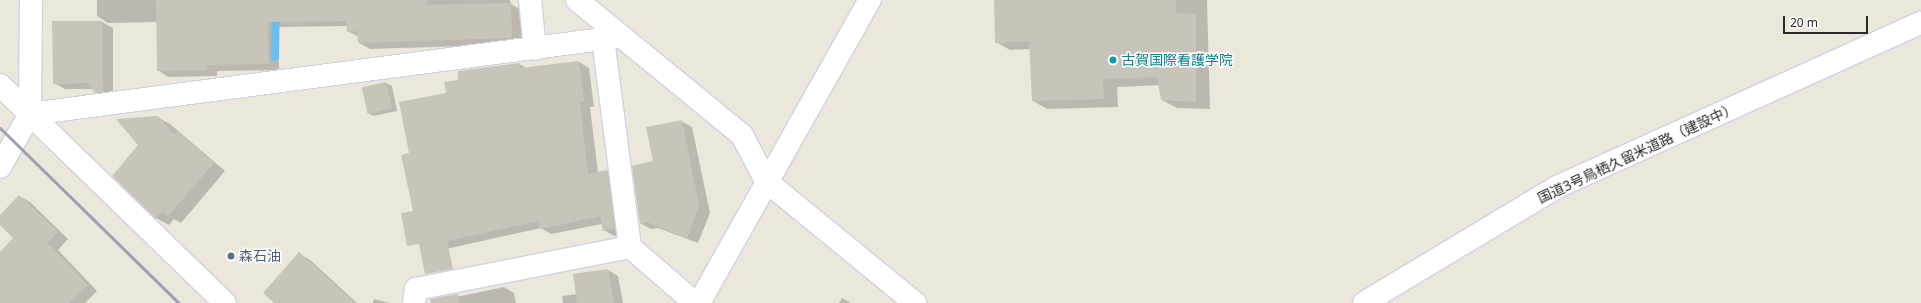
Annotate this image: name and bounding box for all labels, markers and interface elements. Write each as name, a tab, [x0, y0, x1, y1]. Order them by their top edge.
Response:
scale bar	[1785, 8, 1870, 34]
text: 20 m	[1790, 14, 1818, 31]
place label: 古賀国際看護学院	[1121, 52, 1233, 68]
marker: 古賀国際看護学院	[1108, 55, 1118, 65]
street label: 国道3号鳥栖久留米道路（建設中）	[1535, 99, 1739, 207]
place label: 森石油	[239, 248, 281, 264]
marker: 森石油	[226, 251, 236, 261]

